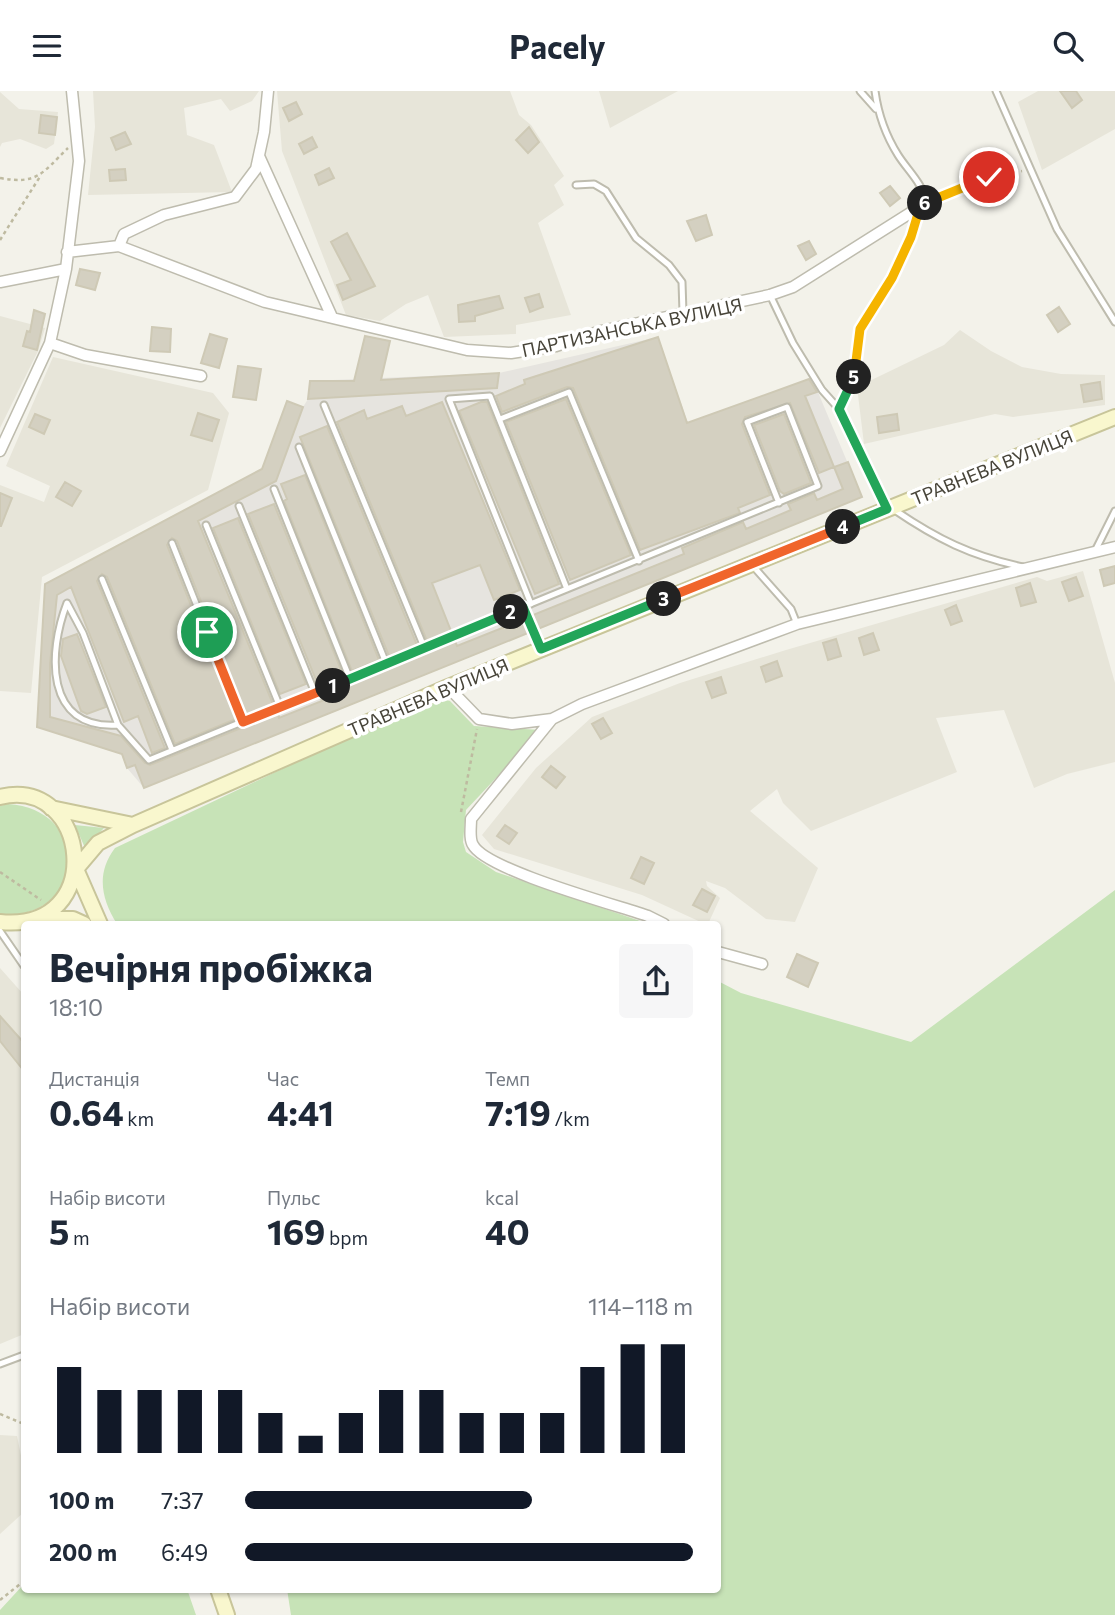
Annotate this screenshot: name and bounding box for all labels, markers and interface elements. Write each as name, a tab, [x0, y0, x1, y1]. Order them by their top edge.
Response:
text: Pacely	[509, 26, 606, 66]
icon: menu	[28, 27, 66, 65]
icon: search	[1049, 27, 1087, 65]
pin	[959, 147, 1019, 207]
icon: check	[970, 158, 1008, 196]
pin: 6	[908, 185, 942, 221]
text: 6	[919, 191, 930, 214]
street label: ПАРТИЗАНСЬКА ВУЛИЦЯ	[520, 293, 744, 361]
pin: 5	[836, 359, 872, 395]
text: 5	[848, 365, 859, 388]
street label: ТРАВНЕВА ВУЛИЦЯ	[908, 425, 1076, 509]
pin: 4	[826, 509, 860, 544]
text: 4	[837, 515, 848, 538]
pin: 3	[646, 581, 682, 617]
text: 3	[658, 587, 669, 610]
pin: 2	[494, 595, 528, 629]
text: 2	[505, 600, 516, 623]
pin	[177, 602, 237, 662]
icon: arrive	[188, 613, 226, 651]
street label: ТРАВНЕВА ВУЛИЦЯ	[344, 653, 512, 741]
pin: 1	[316, 669, 350, 703]
text: 1	[328, 674, 337, 697]
text: Вечірня пробіжка	[49, 943, 373, 990]
button: share	[619, 944, 693, 1018]
text: 18:10	[49, 993, 103, 1021]
text: Дистанція	[49, 1067, 140, 1090]
text: Час	[267, 1067, 299, 1090]
text: Темп	[485, 1067, 530, 1090]
text: 0.64	[49, 1090, 124, 1133]
text: 4:41	[267, 1090, 334, 1133]
text: 7:19	[485, 1090, 551, 1133]
text: km	[124, 1107, 154, 1130]
text: /km	[551, 1107, 590, 1130]
text: Набір висоти	[49, 1186, 166, 1209]
text: Пульс	[267, 1186, 321, 1209]
text: kcal	[485, 1186, 519, 1209]
text: 5	[49, 1209, 69, 1252]
text: 169	[267, 1209, 325, 1252]
text: 40	[485, 1209, 530, 1252]
text: m	[69, 1226, 90, 1249]
text: bpm	[325, 1226, 368, 1249]
text: Набір висоти	[49, 1292, 190, 1320]
text: 114–118 m	[588, 1292, 693, 1320]
text: 100 m	[49, 1486, 114, 1514]
text: 7:37	[161, 1486, 204, 1514]
text: 200 m	[49, 1538, 117, 1566]
text: 6:49	[161, 1538, 208, 1566]

